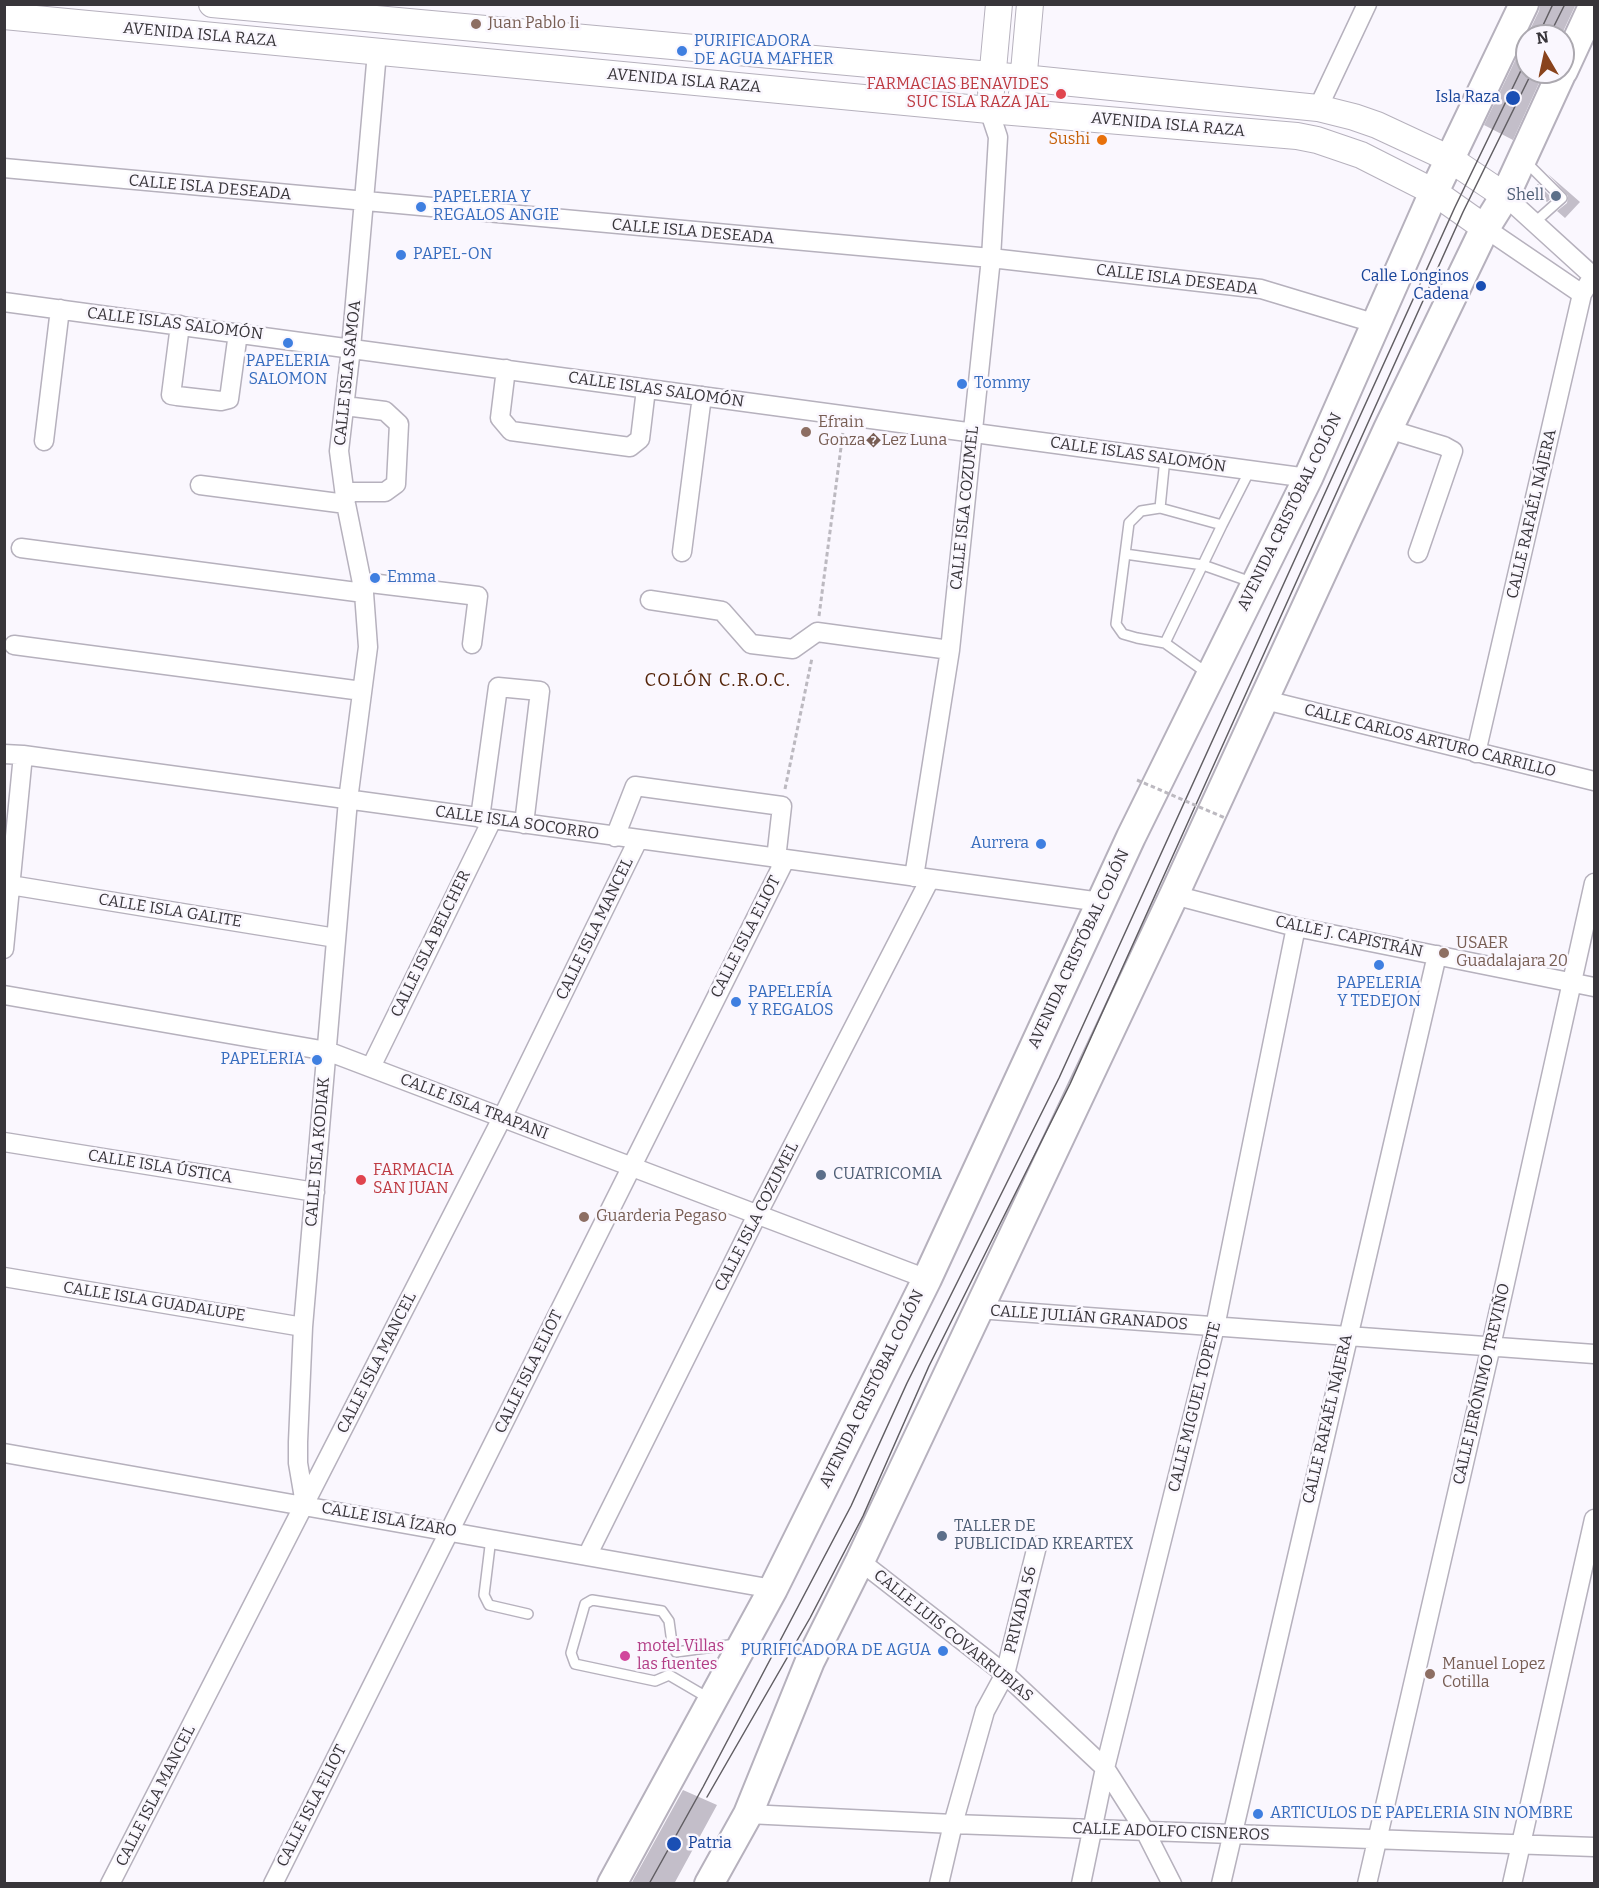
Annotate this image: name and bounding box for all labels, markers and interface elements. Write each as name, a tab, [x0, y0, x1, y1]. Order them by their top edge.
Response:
place label: Juan Pablo Ii	[488, 14, 580, 34]
marker: Juan Pablo Ii	[469, 17, 483, 31]
street label: AVENIDA ISLA RAZA	[122, 19, 278, 51]
north arrow	[1515, 24, 1575, 84]
text: N	[1535, 27, 1550, 48]
place label: PURIFICADORA DE AGUA MAFHER	[694, 32, 833, 70]
marker: PURIFICADORA DE AGUA MAFHER	[675, 44, 689, 58]
street label: AVENIDA ISLA RAZA	[606, 65, 762, 97]
place label: FARMACIAS BENAVIDES SUC ISLA RAZA JAL	[867, 75, 1049, 113]
marker: FARMACIAS BENAVIDES SUC ISLA RAZA JAL	[1054, 87, 1068, 101]
place label: Isla Raza	[1435, 88, 1500, 108]
marker: Isla Raza	[1504, 89, 1522, 107]
street label: AVENIDA ISLA RAZA	[1090, 109, 1246, 141]
place label: Sushi	[1048, 130, 1090, 150]
marker: Sushi	[1095, 133, 1109, 147]
street label: CALLE ISLA DESEADA	[128, 171, 292, 205]
place label: Shell	[1506, 186, 1544, 206]
place label: PAPELERIA Y REGALOS ANGIE	[433, 188, 559, 226]
marker: Shell	[1549, 189, 1563, 203]
marker: PAPELERIA Y REGALOS ANGIE	[414, 200, 428, 214]
street label: CALLE ISLA DESEADA	[611, 215, 775, 249]
place label: PAPEL-ON	[413, 245, 492, 265]
marker: PAPEL-ON	[394, 248, 408, 262]
street label: CALLE ISLA DESEADA	[1095, 261, 1259, 299]
place label: Calle Longinos Cadena	[1361, 267, 1469, 305]
marker: Calle Longinos Cadena	[1474, 279, 1488, 293]
street label: CALLE ISLA SAMOA	[331, 299, 365, 447]
street label: CALLE ISLAS SALOMÓN	[86, 304, 264, 344]
marker: PAPELERIA SALOMON	[281, 336, 295, 350]
place label: PAPELERIA SALOMON	[246, 352, 330, 390]
street label: CALLE ISLAS SALOMÓN	[567, 368, 745, 412]
place label: Tommy	[974, 374, 1030, 394]
marker: Tommy	[955, 377, 969, 391]
street label: AVENIDA CRISTÓBAL COLÓN	[1234, 410, 1346, 614]
place label: Efrain Gonza�Lez Luna	[818, 413, 947, 451]
marker: Efrain Gonza�Lez Luna	[799, 425, 813, 439]
street label: CALLE ISLA COZUMEL	[947, 425, 983, 591]
street label: CALLE RAFAÉL NÁJERA	[1503, 427, 1561, 601]
street label: CALLE ISLAS SALOMÓN	[1049, 433, 1227, 477]
place label: Emma	[387, 568, 436, 588]
marker: Emma	[368, 571, 382, 585]
district label: COLÓN C.R.O.C.	[645, 670, 791, 692]
street label: CALLE CARLOS ARTURO CARRILLO	[1302, 700, 1558, 782]
street label: CALLE ISLA SOCORRO	[434, 802, 600, 844]
place label: Aurrera	[971, 834, 1029, 854]
marker: Aurrera	[1034, 837, 1048, 851]
street label: AVENIDA CRISTÓBAL COLÓN	[1024, 846, 1134, 1052]
street label: CALLE ISLA MANCEL	[552, 855, 638, 1003]
street label: CALLE ISLA BELCHER	[387, 867, 475, 1021]
street label: CALLE ISLA ELIOT	[707, 873, 785, 1001]
street label: CALLE ISLA GALITE	[97, 890, 243, 932]
street label: CALLE J. CAPISTRÁN	[1273, 912, 1425, 962]
place label: USAER Guadalajara 20	[1456, 934, 1568, 972]
marker: USAER Guadalajara 20	[1437, 946, 1451, 960]
marker: PAPELERIA Y TEDEJON	[1372, 958, 1386, 972]
place label: PAPELERIA Y TEDEJON	[1337, 974, 1421, 1012]
place label: PAPELERÍA Y REGALOS	[748, 983, 834, 1021]
marker: PAPELERÍA Y REGALOS	[729, 995, 743, 1009]
place label: PAPELERIA	[221, 1050, 305, 1070]
marker: PAPELERIA	[310, 1053, 324, 1067]
street label: CALLE ISLA TRAPANI	[397, 1070, 551, 1144]
street label: CALLE ISLA KODIAK	[302, 1076, 334, 1228]
street label: CALLE ISLA COZUMEL	[711, 1139, 803, 1295]
street label: CALLE ISLA ÚSTICA	[86, 1146, 234, 1188]
place label: FARMACIA SAN JUAN	[373, 1161, 454, 1199]
place label: CUATRICOMIA	[833, 1165, 942, 1185]
marker: CUATRICOMIA	[814, 1168, 828, 1182]
marker: FARMACIA SAN JUAN	[354, 1173, 368, 1187]
place label: Guarderia Pegaso	[596, 1207, 727, 1227]
marker: Guarderia Pegaso	[577, 1210, 591, 1224]
street label: CALLE ISLA GUADALUPE	[62, 1278, 246, 1326]
street label: CALLE JERÓNIMO TREVIÑO	[1449, 1281, 1515, 1487]
street label: AVENIDA CRISTÓBAL COLÓN	[816, 1287, 928, 1491]
street label: CALLE ISLA MANCEL	[333, 1289, 421, 1437]
street label: CALLE JULIÁN GRANADOS	[989, 1302, 1189, 1334]
street label: CALLE ISLA ELIOT	[491, 1307, 567, 1437]
street label: CALLE MIGUEL TOPETE	[1165, 1320, 1225, 1494]
street label: CALLE RAFAÉL NÁJERA	[1299, 1332, 1357, 1506]
street label: CALLE ISLA ÍZARO	[320, 1499, 458, 1541]
place label: TALLER DE PUBLICIDAD KREARTEX	[954, 1517, 1133, 1555]
marker: TALLER DE PUBLICIDAD KREARTEX	[935, 1529, 949, 1543]
street label: PRIVADA 56	[1001, 1565, 1041, 1655]
street label: CALLE LUIS COVARRUBIAS	[870, 1566, 1036, 1706]
place label: motel Villas las fuentes	[637, 1637, 724, 1675]
place label: PURIFICADORA DE AGUA	[741, 1641, 931, 1661]
marker: PURIFICADORA DE AGUA	[936, 1644, 950, 1658]
marker: motel Villas las fuentes	[618, 1649, 632, 1663]
place label: Manuel Lopez Cotilla	[1442, 1655, 1545, 1693]
marker: Manuel Lopez Cotilla	[1423, 1667, 1437, 1681]
street label: CALLE ISLA MANCEL	[112, 1722, 200, 1870]
street label: CALLE ISLA ELIOT	[273, 1742, 351, 1870]
place label: ARTICULOS DE PAPELERIA SIN NOMBRE	[1270, 1804, 1573, 1824]
marker: ARTICULOS DE PAPELERIA SIN NOMBRE	[1251, 1807, 1265, 1821]
street label: CALLE ADOLFO CISNEROS	[1072, 1819, 1270, 1845]
place label: Patria	[688, 1834, 732, 1854]
marker: Patria	[665, 1835, 683, 1853]

